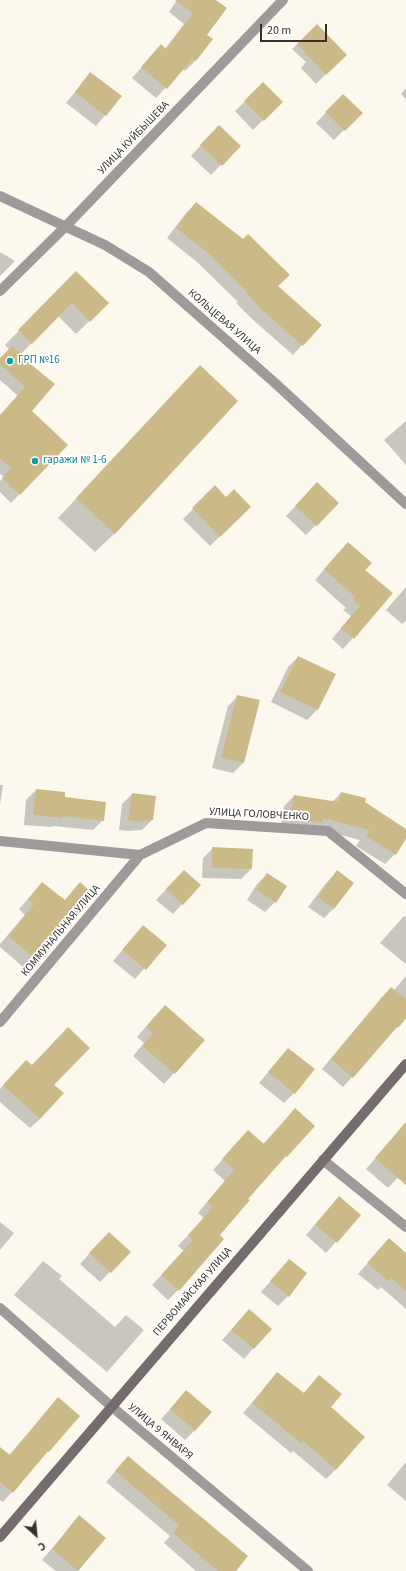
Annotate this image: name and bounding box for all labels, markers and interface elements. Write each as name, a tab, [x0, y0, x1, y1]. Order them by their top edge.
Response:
scale bar	[262, 16, 329, 42]
text: 20 m	[267, 22, 291, 39]
street label: УЛИЦА КУЙБЫШЕВА	[96, 99, 172, 177]
street label: КОЛЬЦЕВАЯ УЛИЦА	[185, 287, 263, 357]
place label: ГРП №16	[18, 354, 60, 368]
marker: ГРП №16	[5, 356, 15, 366]
place label: гаражи № 1-6	[43, 454, 107, 468]
marker: гаражи № 1-6	[30, 456, 40, 466]
street label: УЛИЦА ГОЛОВЧЕНКО	[209, 806, 309, 824]
street label: КОММУНАЛЬНАЯ УЛИЦА	[19, 882, 103, 980]
street label: ПЕРВОМАЙСКАЯ УЛИЦА	[151, 1245, 235, 1339]
street label: УЛИЦА 9 ЯНВАРЯ	[125, 1401, 195, 1463]
north arrow	[16, 1515, 56, 1555]
text: С	[35, 1538, 48, 1554]

